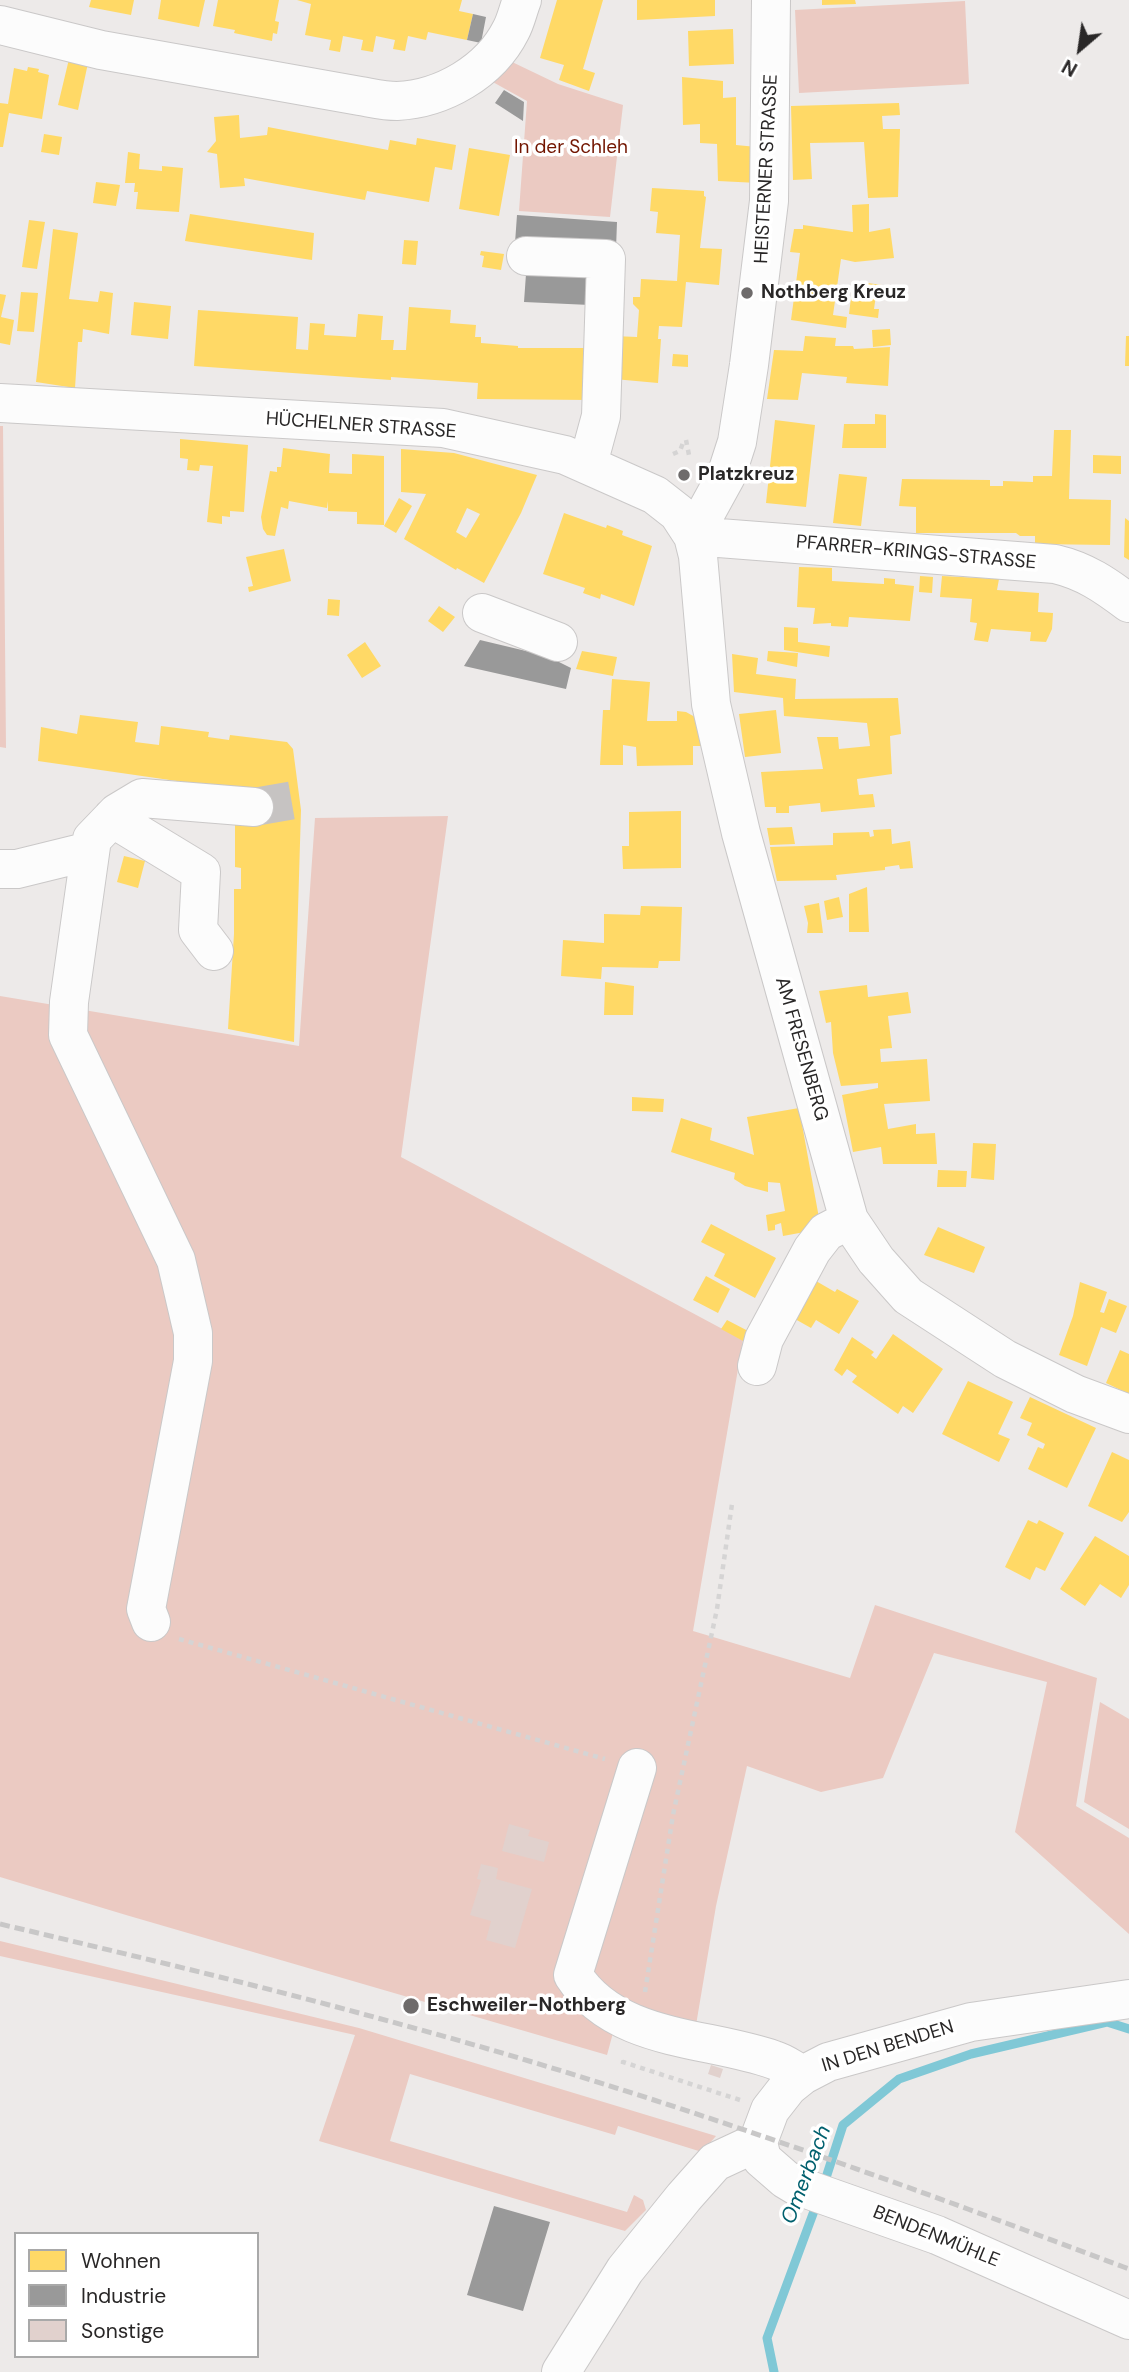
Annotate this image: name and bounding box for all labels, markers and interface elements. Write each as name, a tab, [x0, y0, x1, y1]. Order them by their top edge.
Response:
north arrow	[1045, 14, 1115, 84]
text: N	[1057, 54, 1082, 82]
street label: HEISTERNER STRASSE	[751, 74, 783, 264]
park label: In der Schleh	[514, 137, 628, 159]
place label: Nothberg Kreuz	[761, 282, 906, 304]
marker: Nothberg Kreuz	[739, 285, 755, 301]
street label: HÜCHELNER STRASSE	[265, 408, 457, 444]
place label: Platzkreuz	[698, 464, 794, 486]
marker: Platzkreuz	[676, 467, 692, 483]
street label: PFARRER-KRINGS-STRASSE	[795, 531, 1037, 575]
street label: AM FRESENBERG	[770, 974, 832, 1124]
place label: Eschweiler-Nothberg	[427, 1995, 626, 2017]
marker: Eschweiler-Nothberg	[401, 1996, 421, 2016]
street label: IN DEN BENDEN	[819, 2016, 957, 2078]
water label: Omerbach	[777, 2122, 837, 2228]
street label: BENDENMÜHLE	[869, 2201, 1003, 2273]
legend	[14, 2232, 259, 2358]
text: Wohnen	[81, 2247, 161, 2275]
text: Industrie	[81, 2282, 166, 2310]
text: Sonstige	[81, 2317, 164, 2345]

